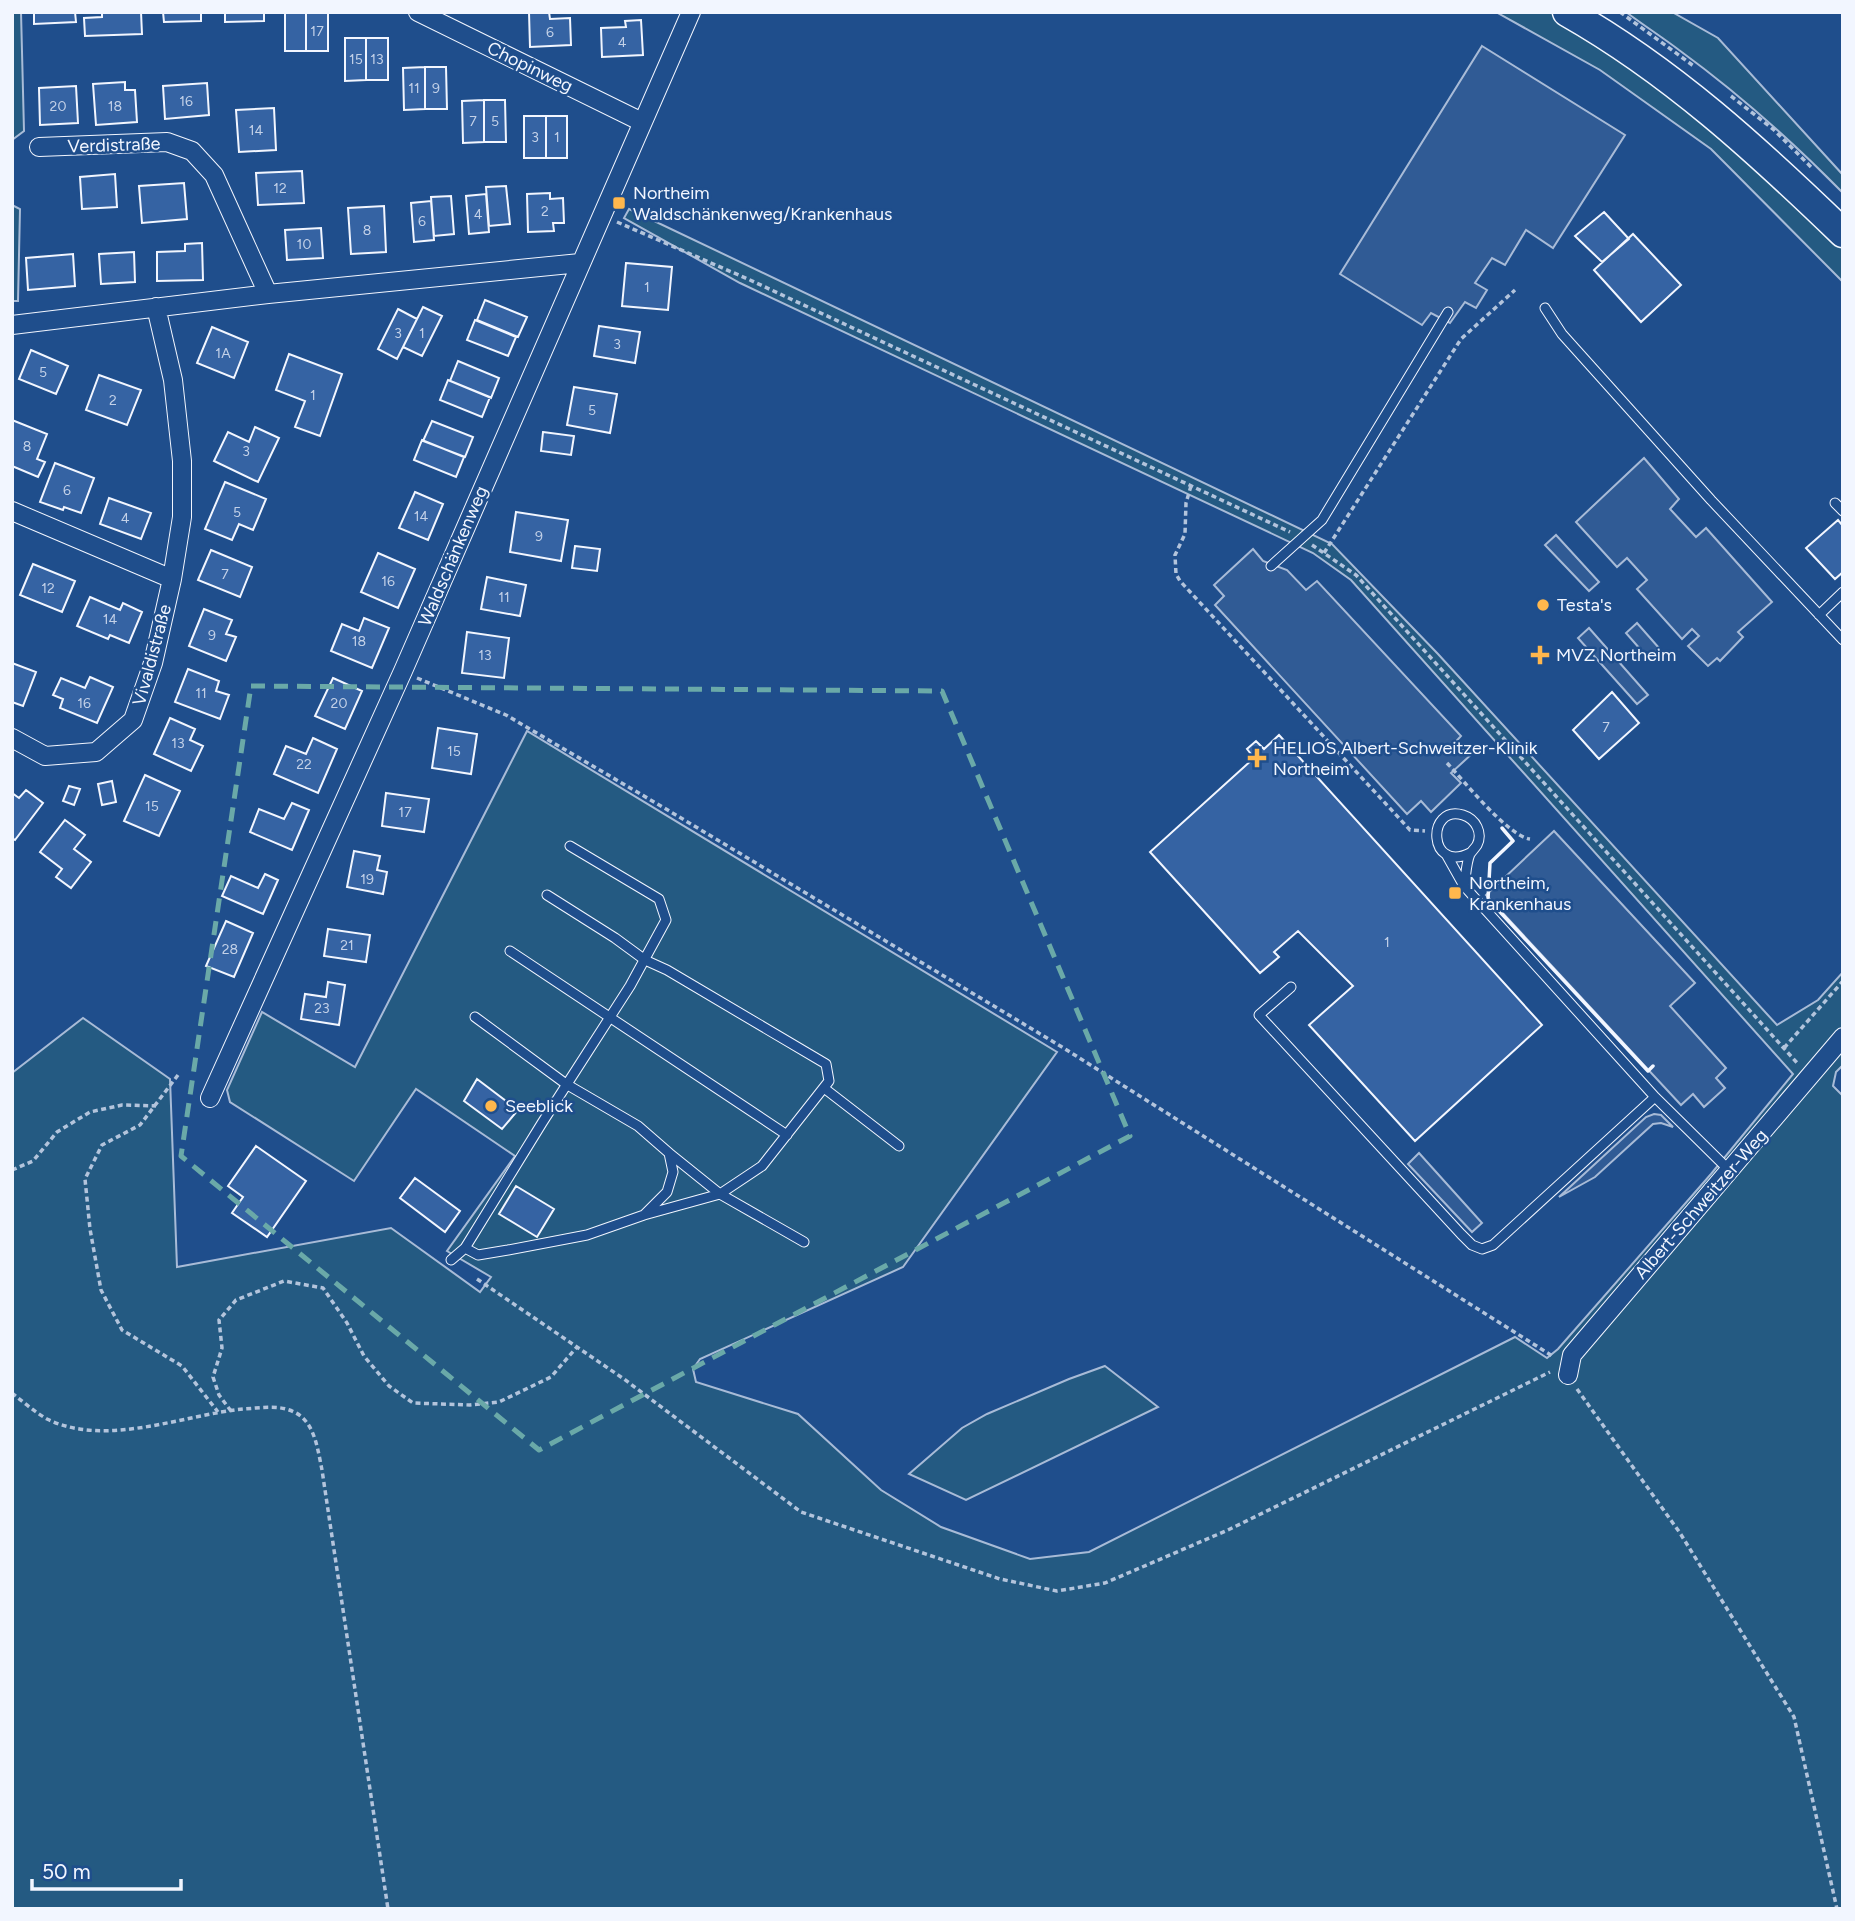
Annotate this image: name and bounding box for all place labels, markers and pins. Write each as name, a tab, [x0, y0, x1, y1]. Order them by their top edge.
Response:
place label: Northeim Waldschänkenweg/Krankenhaus	[633, 182, 893, 225]
marker: Northeim Waldschänkenweg/Krankenhaus	[611, 195, 627, 211]
place label: Testa's	[1557, 594, 1612, 616]
marker: Testa's	[1535, 597, 1551, 613]
place label: MVZ Northeim	[1556, 644, 1676, 666]
marker: MVZ Northeim	[1530, 645, 1550, 665]
place label: HELIOS Albert-Schweitzer-Klinik Northeim	[1273, 737, 1538, 780]
marker: HELIOS Albert-Schweitzer-Klinik Northeim	[1247, 748, 1267, 768]
place label: Northeim, Krankenhaus	[1469, 872, 1571, 915]
marker: Northeim, Krankenhaus	[1447, 885, 1463, 901]
place label: Seeblick	[505, 1095, 573, 1117]
marker: Seeblick	[483, 1098, 499, 1114]

